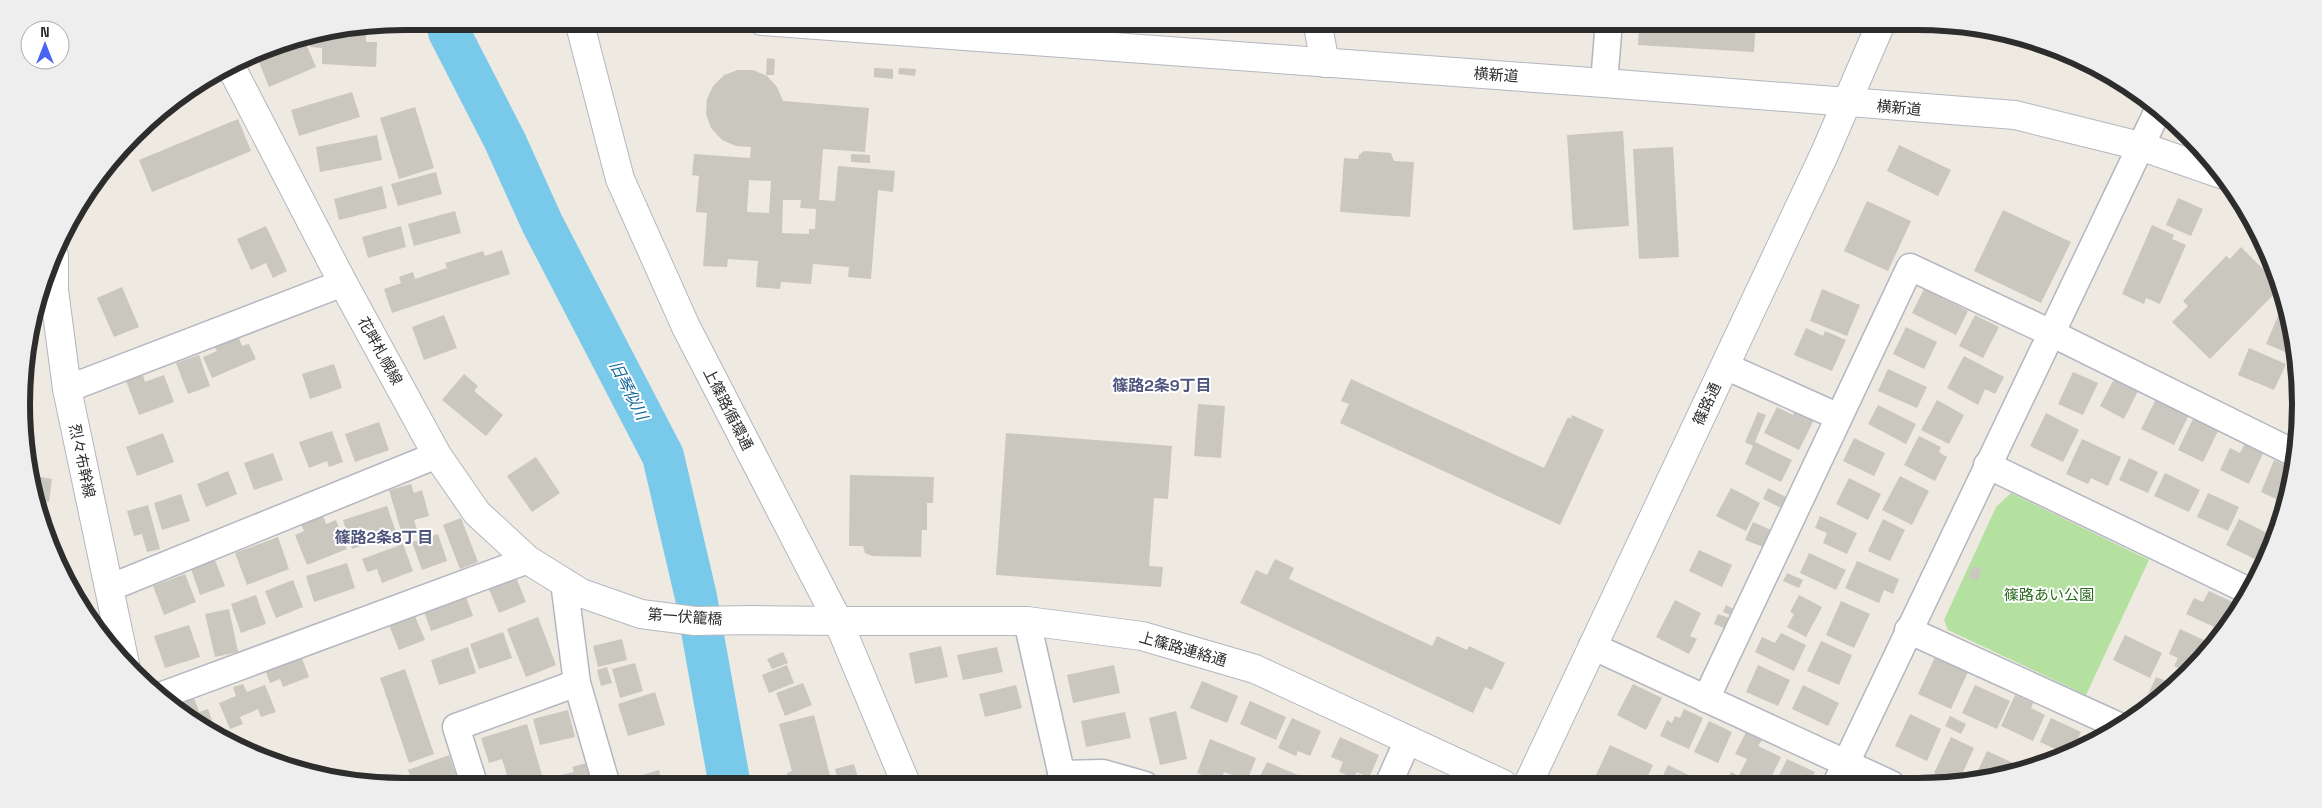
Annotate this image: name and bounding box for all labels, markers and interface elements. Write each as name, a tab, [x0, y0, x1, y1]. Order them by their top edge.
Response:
north arrow	[20, 20, 70, 70]
text: N	[40, 23, 50, 41]
street label: 横新道	[1473, 63, 1519, 86]
street label: 横新道	[1876, 96, 1922, 119]
street label: 花畔札幌線	[354, 313, 407, 388]
water label: 旧琴似川	[605, 357, 653, 425]
street label: 上篠路循環通	[700, 364, 757, 453]
district label: 篠路2条9丁目	[1112, 375, 1212, 396]
street label: 篠路通	[1688, 379, 1725, 428]
street label: 烈々布幹線	[65, 422, 100, 500]
district label: 篠路2条8丁目	[334, 527, 434, 548]
park label: 篠路あい公園	[2004, 585, 2094, 604]
street label: 第一伏籠橋	[647, 604, 723, 629]
street label: 上篠路連絡通	[1137, 627, 1229, 670]

